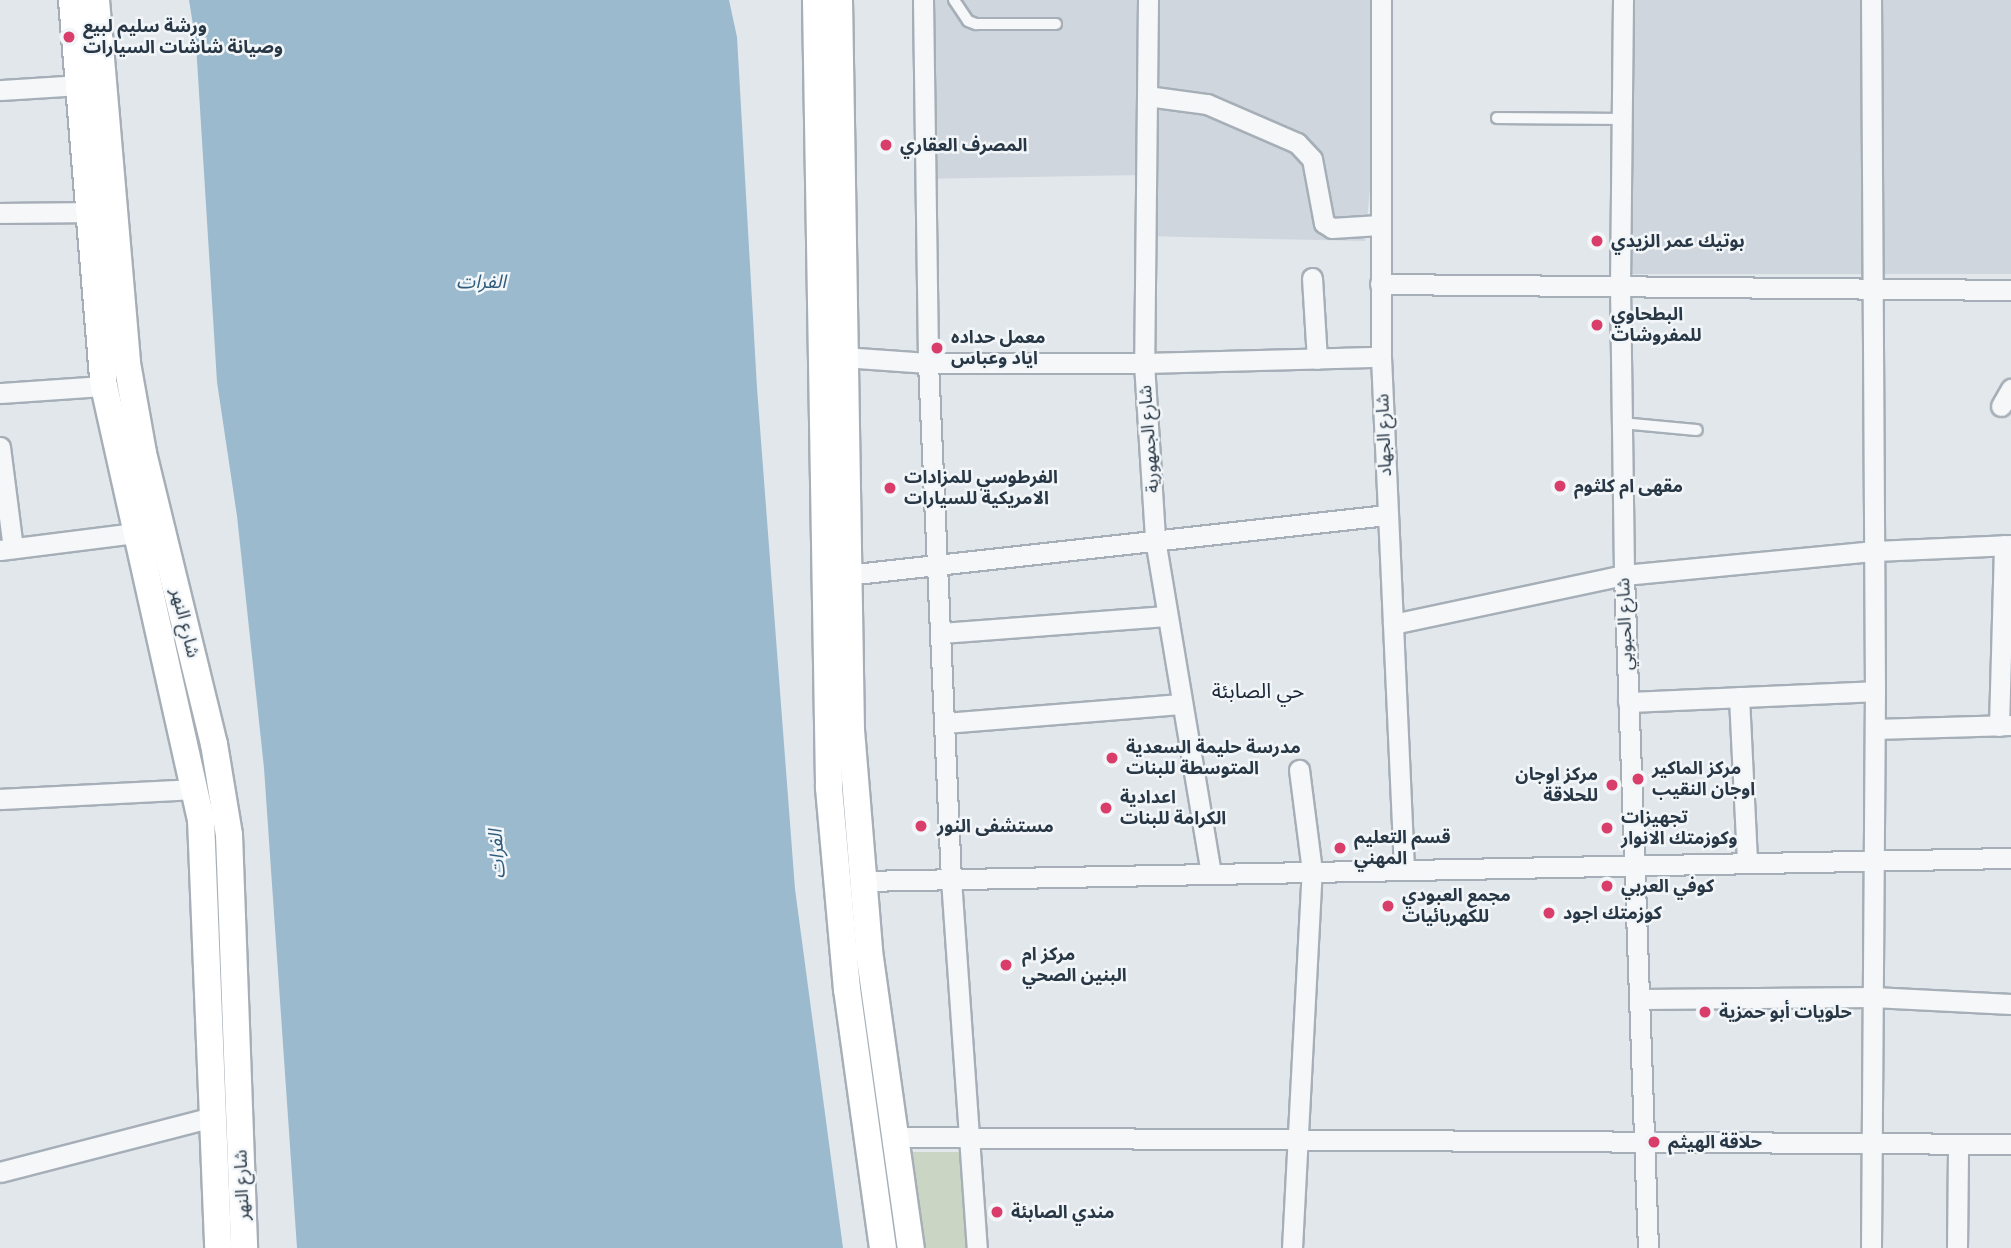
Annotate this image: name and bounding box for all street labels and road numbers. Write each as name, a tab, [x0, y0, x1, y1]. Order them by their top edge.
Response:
street label: شارع الجمهورية	[1134, 384, 1164, 494]
street label: شارع الجهاد	[1372, 393, 1396, 477]
street label: شارع الحبوبي	[1613, 577, 1637, 671]
street label: شارع النهر	[166, 586, 204, 660]
street label: شارع النهر	[230, 1149, 254, 1221]

